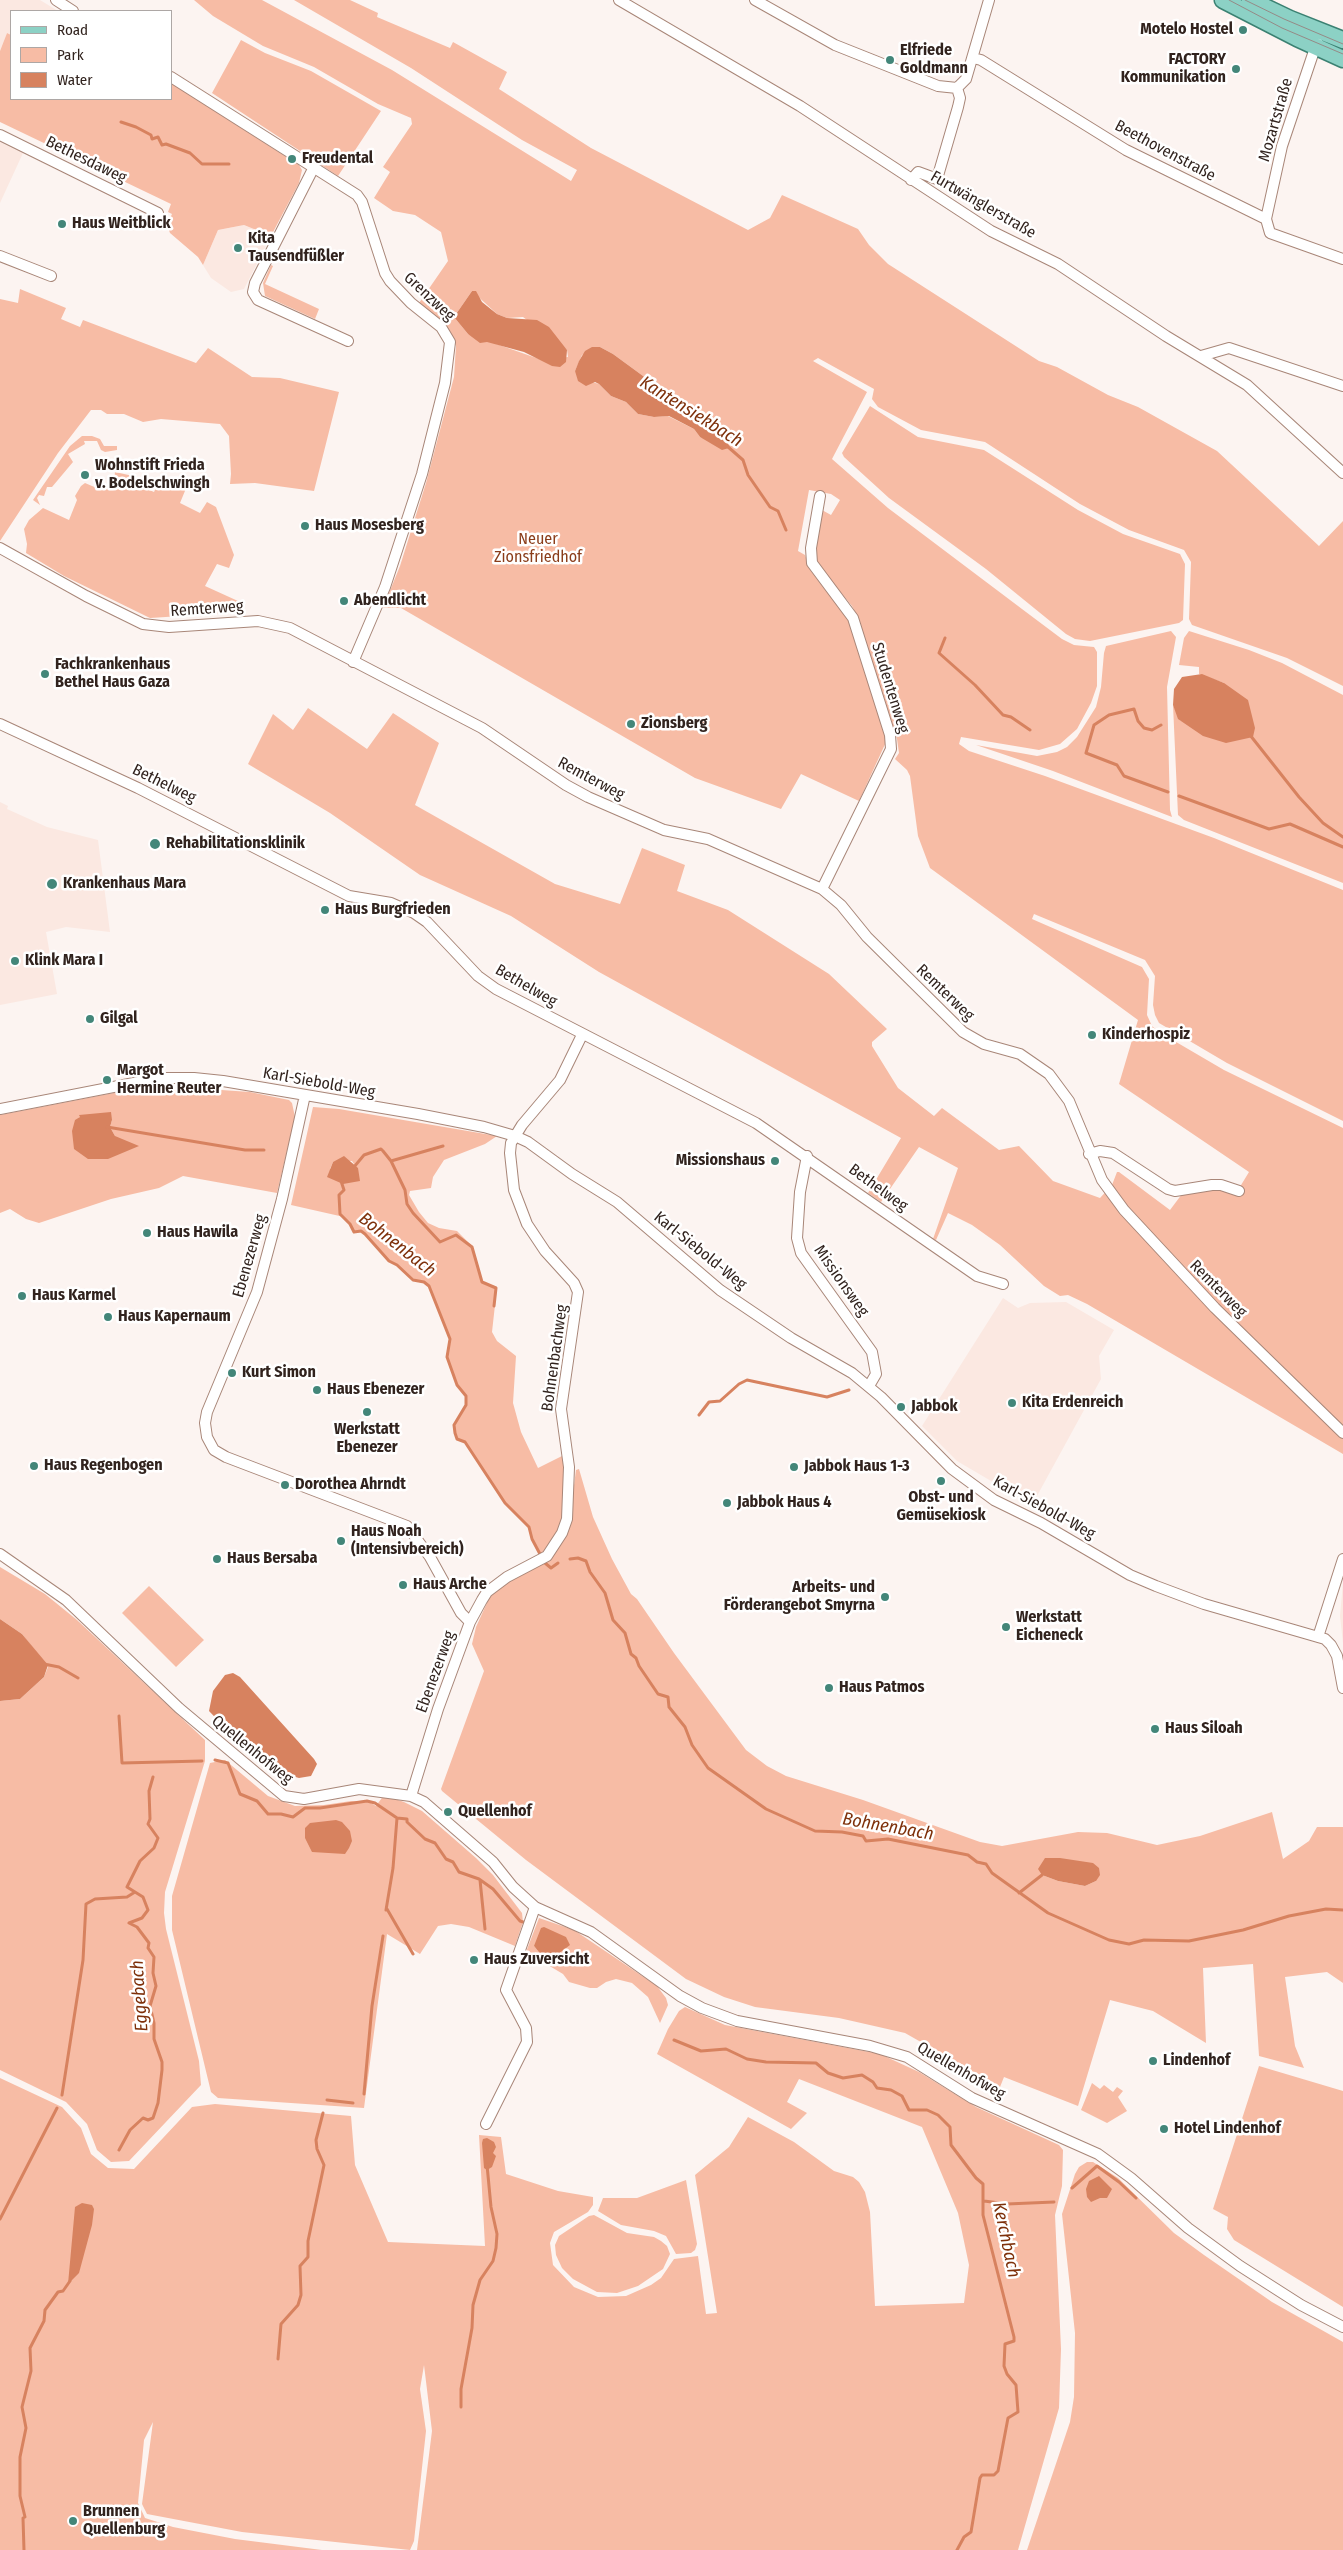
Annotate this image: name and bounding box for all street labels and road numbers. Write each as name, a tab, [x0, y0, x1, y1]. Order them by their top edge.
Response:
street label: Mozartstraße	[1255, 76, 1297, 164]
street label: Beethovenstraße	[1111, 116, 1219, 186]
street label: Bethesdaweg	[43, 132, 129, 188]
street label: Furtwänglerstraße	[927, 167, 1039, 243]
street label: Grenzweg	[399, 269, 459, 325]
street label: Remterweg	[170, 597, 244, 621]
street label: Studentenweg	[867, 640, 913, 736]
street label: Remterweg	[554, 753, 628, 805]
street label: Bethelweg	[129, 760, 199, 808]
street label: Bethelweg	[492, 961, 560, 1011]
street label: Remterweg	[912, 961, 978, 1025]
street label: Karl-Siebold-Weg	[261, 1064, 377, 1102]
street label: Bethelweg	[845, 1160, 911, 1216]
street label: Karl-Siebold-Weg	[650, 1208, 750, 1294]
street label: Ebenezerweg	[229, 1212, 271, 1300]
street label: Missionsweg	[810, 1242, 872, 1320]
street label: Remterweg	[1185, 1256, 1251, 1322]
street label: Bohnenbachweg	[538, 1303, 572, 1413]
street label: Karl-Siebold-Weg	[990, 1472, 1098, 1544]
street label: Ebenezerweg	[412, 1628, 460, 1716]
street label: Quellenhofweg	[208, 1711, 296, 1789]
street label: Quellenhofweg	[913, 2038, 1009, 2104]

